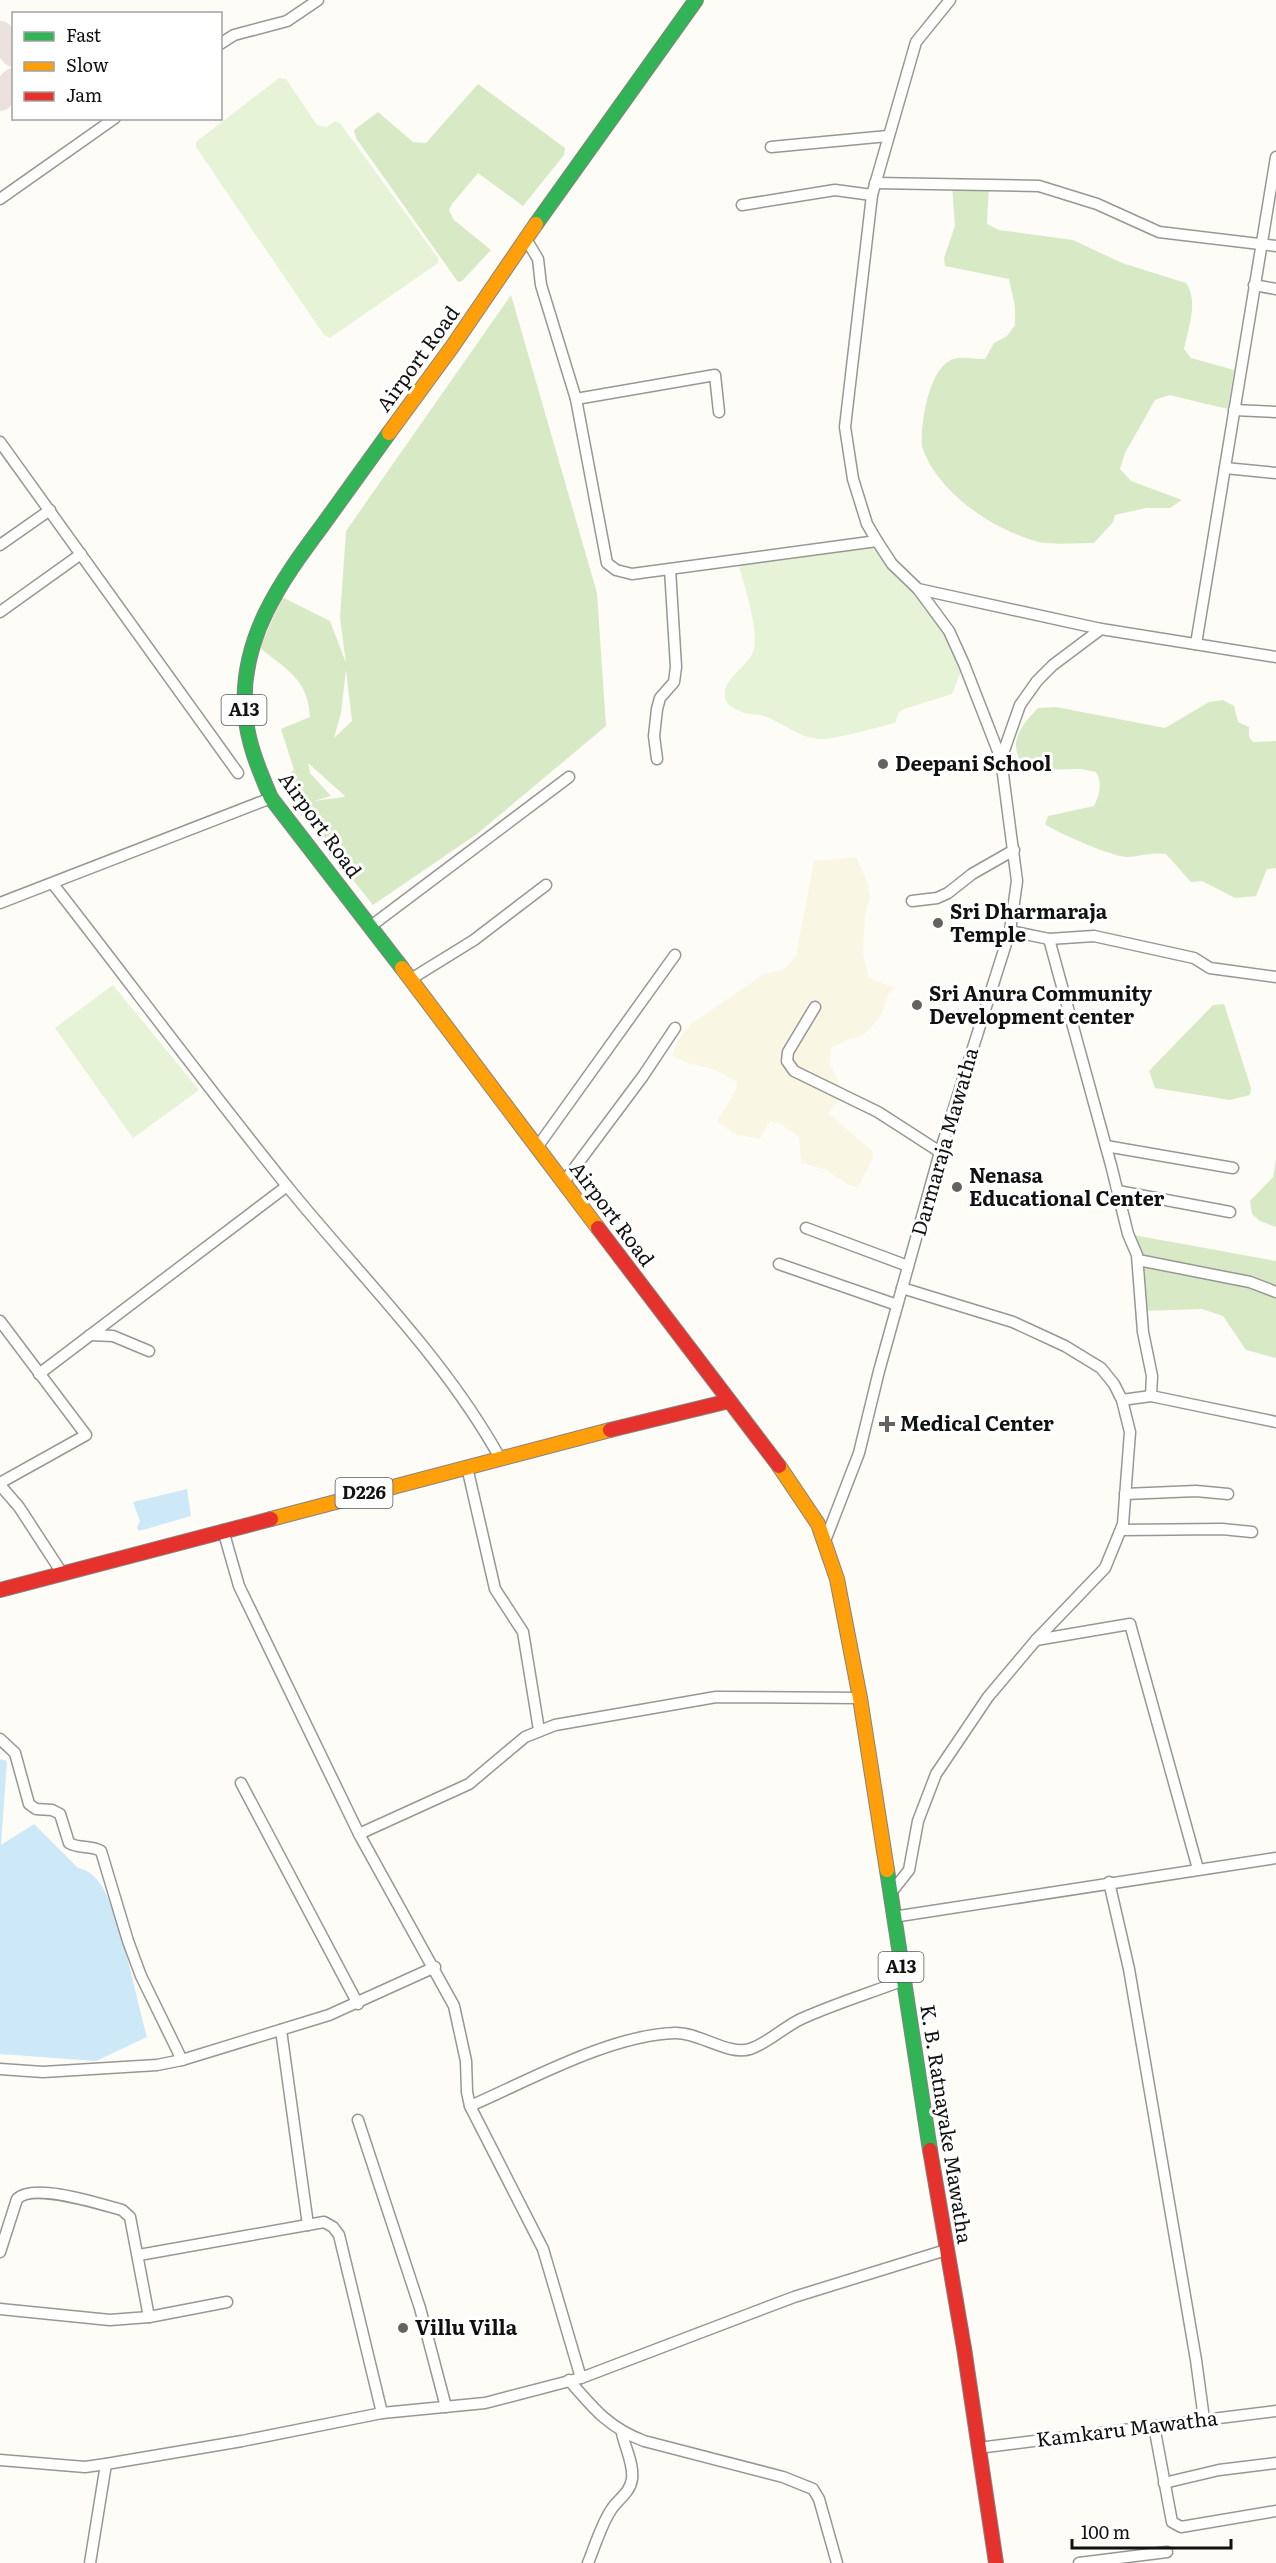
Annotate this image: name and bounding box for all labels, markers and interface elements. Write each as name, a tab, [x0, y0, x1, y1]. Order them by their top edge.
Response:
legend	[12, 12, 222, 120]
text: Fast	[66, 21, 102, 48]
text: Slow	[66, 51, 109, 78]
text: Jam	[66, 81, 102, 108]
street label: Airport Road	[368, 299, 465, 417]
road number: A13	[222, 695, 266, 725]
place label: Deepani School	[895, 747, 1052, 777]
marker: Deepani School	[876, 757, 890, 771]
street label: Airport Road	[273, 765, 370, 883]
place label: Sri Dharmaraja Temple	[950, 895, 1108, 948]
marker: Sri Dharmaraja Temple	[931, 916, 945, 930]
place label: Sri Anura Community Development center	[929, 977, 1153, 1030]
marker: Sri Anura Community Development center	[910, 998, 924, 1012]
street label: Darmaraja Mawatha	[902, 1043, 984, 1239]
street label: Airport Road	[564, 1154, 663, 1272]
place label: Nenasa Educational Center	[969, 1159, 1165, 1212]
marker: Nenasa Educational Center	[950, 1180, 964, 1194]
place label: Medical Center	[900, 1407, 1054, 1437]
marker: Medical Center	[878, 1415, 896, 1433]
road number: D226	[336, 1478, 392, 1508]
road number: A13	[878, 1952, 924, 1982]
street label: K. B. Ratnayake Mawatha	[914, 2002, 982, 2246]
place label: Villu Villa	[415, 2311, 518, 2341]
marker: Villu Villa	[396, 2321, 410, 2335]
street label: Kamkaru Mawatha	[1034, 2401, 1219, 2453]
scale bar	[1072, 2512, 1231, 2550]
text: 100 m	[1081, 2518, 1130, 2545]

